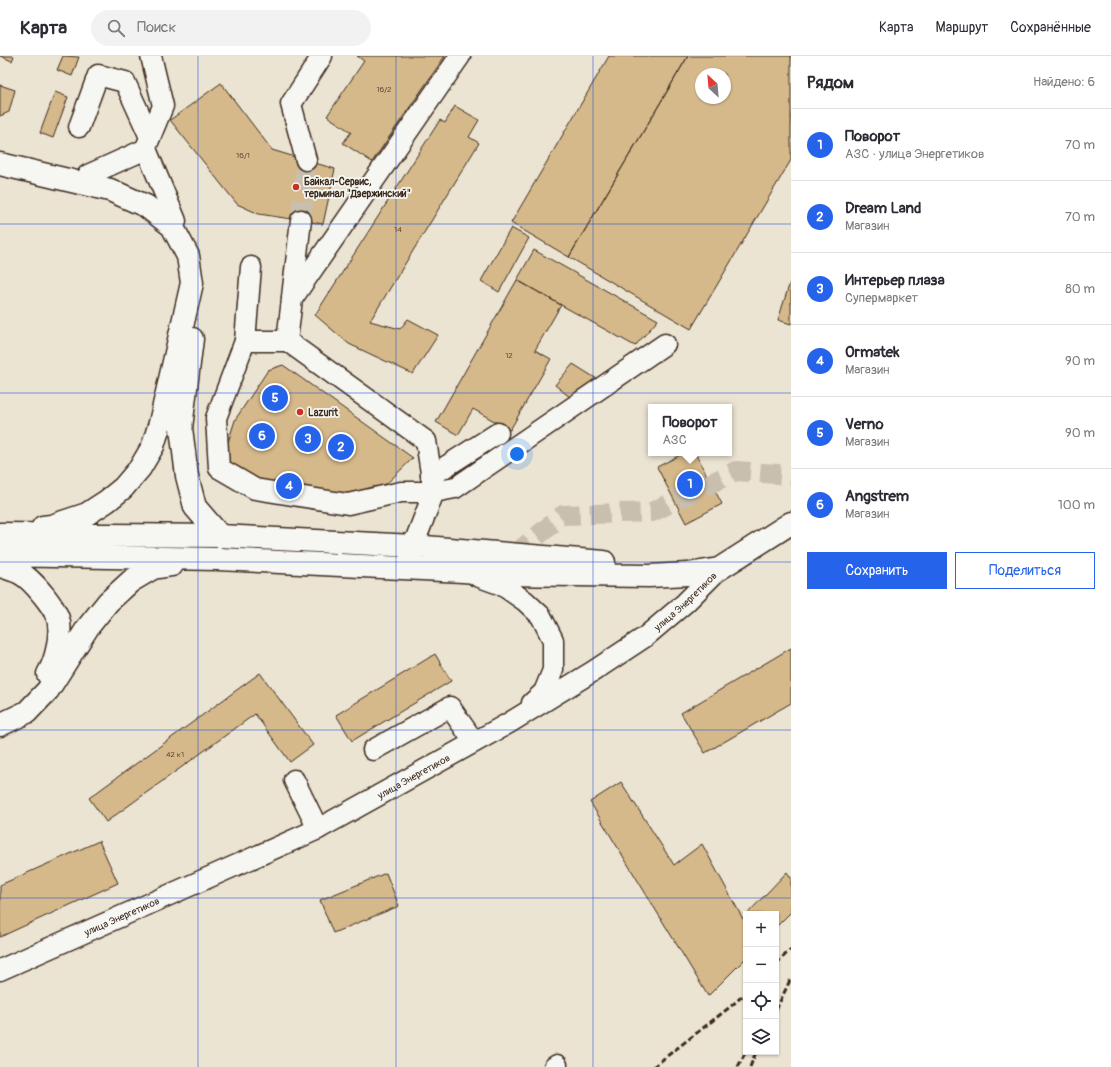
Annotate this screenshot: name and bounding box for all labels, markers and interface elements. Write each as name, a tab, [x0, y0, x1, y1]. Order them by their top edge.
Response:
search box	[91, 10, 371, 46]
text: Карта	[20, 16, 67, 40]
icon: search	[105, 17, 127, 39]
text: Поиск	[137, 18, 176, 37]
text: Карта	[879, 19, 914, 36]
text: Маршрут	[936, 19, 988, 36]
text: Сохранённые	[1010, 19, 1091, 36]
north arrow	[695, 68, 731, 104]
text: Рядом	[807, 72, 854, 93]
text: Найдено: 6	[1033, 74, 1095, 90]
house number: 16/2	[376, 85, 392, 94]
text: Поворот	[845, 127, 900, 146]
text: 1	[817, 137, 823, 153]
text: 70 m	[1065, 137, 1095, 153]
text: АЗС · улица Энергетиков	[845, 146, 984, 162]
house number: 16/1	[236, 151, 250, 160]
place label: Байкал-Сервис, терминал "Дзержинский"	[304, 176, 411, 200]
marker: Байкал-Сервис, терминал "Дзержинский"	[291, 182, 301, 192]
text: Dream Land	[845, 199, 921, 218]
text: 2	[816, 209, 824, 225]
text: 70 m	[1065, 209, 1095, 225]
text: Магазин	[845, 218, 889, 234]
house number: 14	[394, 225, 402, 234]
text: Интерьер плаза	[845, 271, 945, 290]
text: 3	[816, 281, 824, 297]
text: 80 m	[1065, 281, 1095, 297]
text: Супермаркет	[845, 290, 918, 306]
text: Ormatek	[845, 343, 899, 362]
house number: 12	[505, 351, 513, 360]
text: 4	[816, 353, 824, 369]
text: 90 m	[1065, 353, 1095, 369]
text: Магазин	[845, 362, 889, 378]
pin: 5	[262, 383, 288, 413]
popup	[648, 404, 732, 456]
marker: Lazurit	[295, 407, 305, 417]
place label: Lazurit	[308, 407, 339, 419]
text: Поворот	[662, 413, 718, 432]
text: Verno	[845, 415, 884, 434]
pin: 6	[249, 421, 275, 451]
pin: 3	[295, 424, 321, 454]
text: 5	[816, 425, 824, 441]
text: 90 m	[1065, 425, 1095, 441]
pin: 2	[328, 432, 354, 462]
text: АЗС	[662, 432, 687, 448]
text: Магазин	[845, 434, 889, 450]
your location	[507, 444, 527, 464]
pin: 1	[677, 469, 703, 499]
pin: 4	[276, 471, 302, 501]
text: Angstrem	[845, 487, 909, 506]
text: 6	[816, 497, 824, 513]
text: 100 m	[1058, 497, 1095, 513]
text: Магазин	[845, 506, 889, 522]
button: Сохранить	[807, 552, 947, 589]
button: Поделиться	[955, 552, 1095, 589]
street label: улица Энергетиков	[651, 570, 720, 634]
house number: 42 к1	[166, 750, 184, 759]
street label: улица Энергетиков	[375, 752, 452, 802]
street label: улица Энергетиков	[82, 895, 162, 939]
map controls	[743, 911, 779, 1055]
button: +	[743, 911, 779, 947]
button: −	[743, 947, 779, 983]
button: locate	[743, 983, 779, 1019]
button: layers	[743, 1019, 779, 1055]

